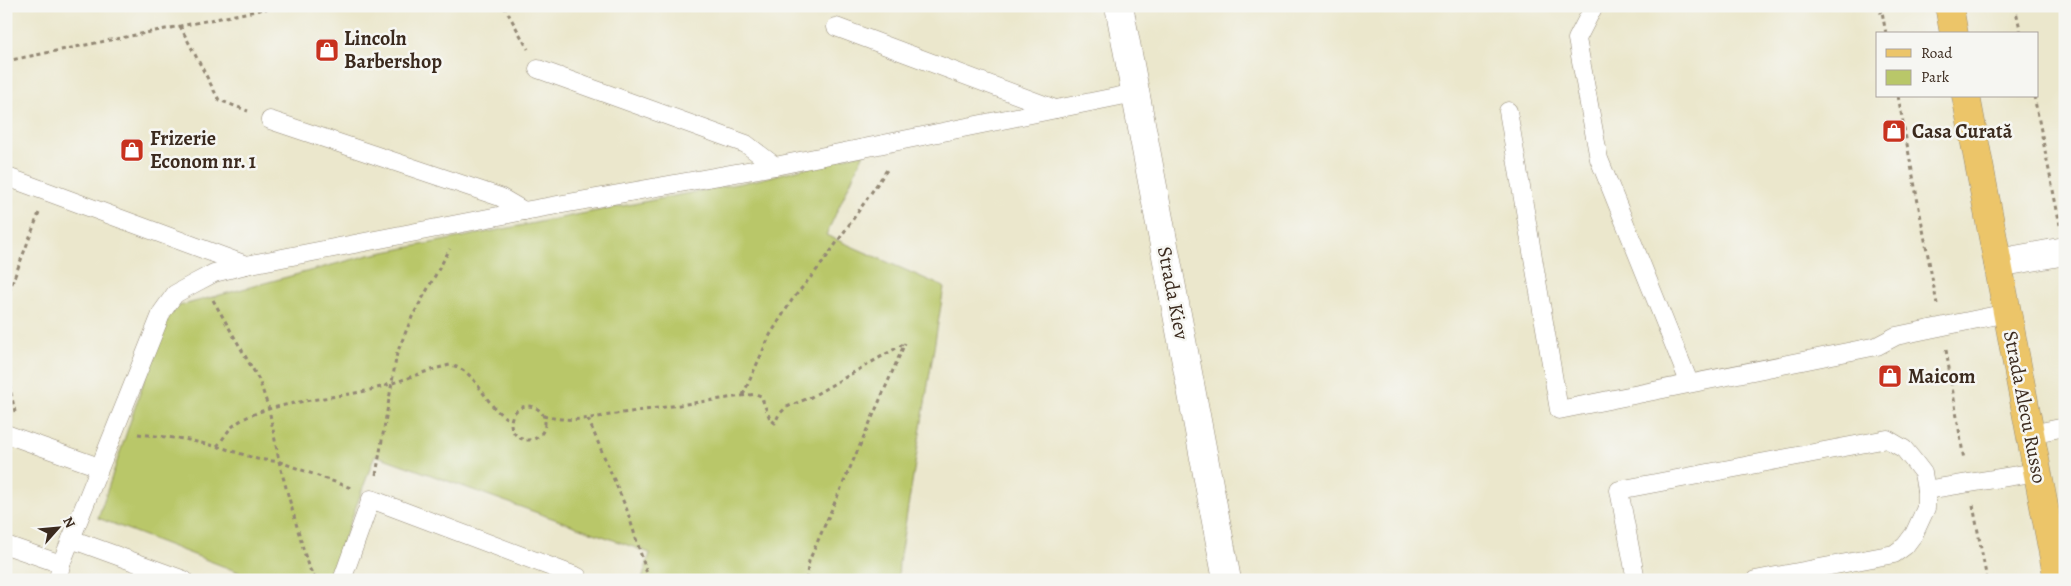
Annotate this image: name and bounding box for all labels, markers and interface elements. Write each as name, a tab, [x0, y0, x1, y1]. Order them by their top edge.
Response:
place label: Lincoln Barbershop	[344, 25, 442, 75]
legend	[1876, 32, 2038, 98]
shop icon: Lincoln Barbershop	[314, 37, 340, 63]
text: Road	[1921, 43, 1953, 63]
text: Park	[1921, 67, 1950, 87]
shop icon: Casa Curată	[1881, 118, 1907, 144]
place label: Casa Curată	[1912, 118, 2013, 145]
place label: Frizerie Econom nr. 1	[150, 125, 256, 175]
shop icon: Frizerie Econom nr. 1	[119, 137, 145, 163]
street label: Strada Kiev	[1151, 244, 1195, 343]
street label: Strada Alecu Russo	[1997, 328, 2053, 486]
shop icon: Maicom	[1877, 363, 1903, 389]
place label: Maicom	[1908, 363, 1976, 390]
north arrow	[32, 504, 82, 554]
text: N	[58, 513, 80, 531]

